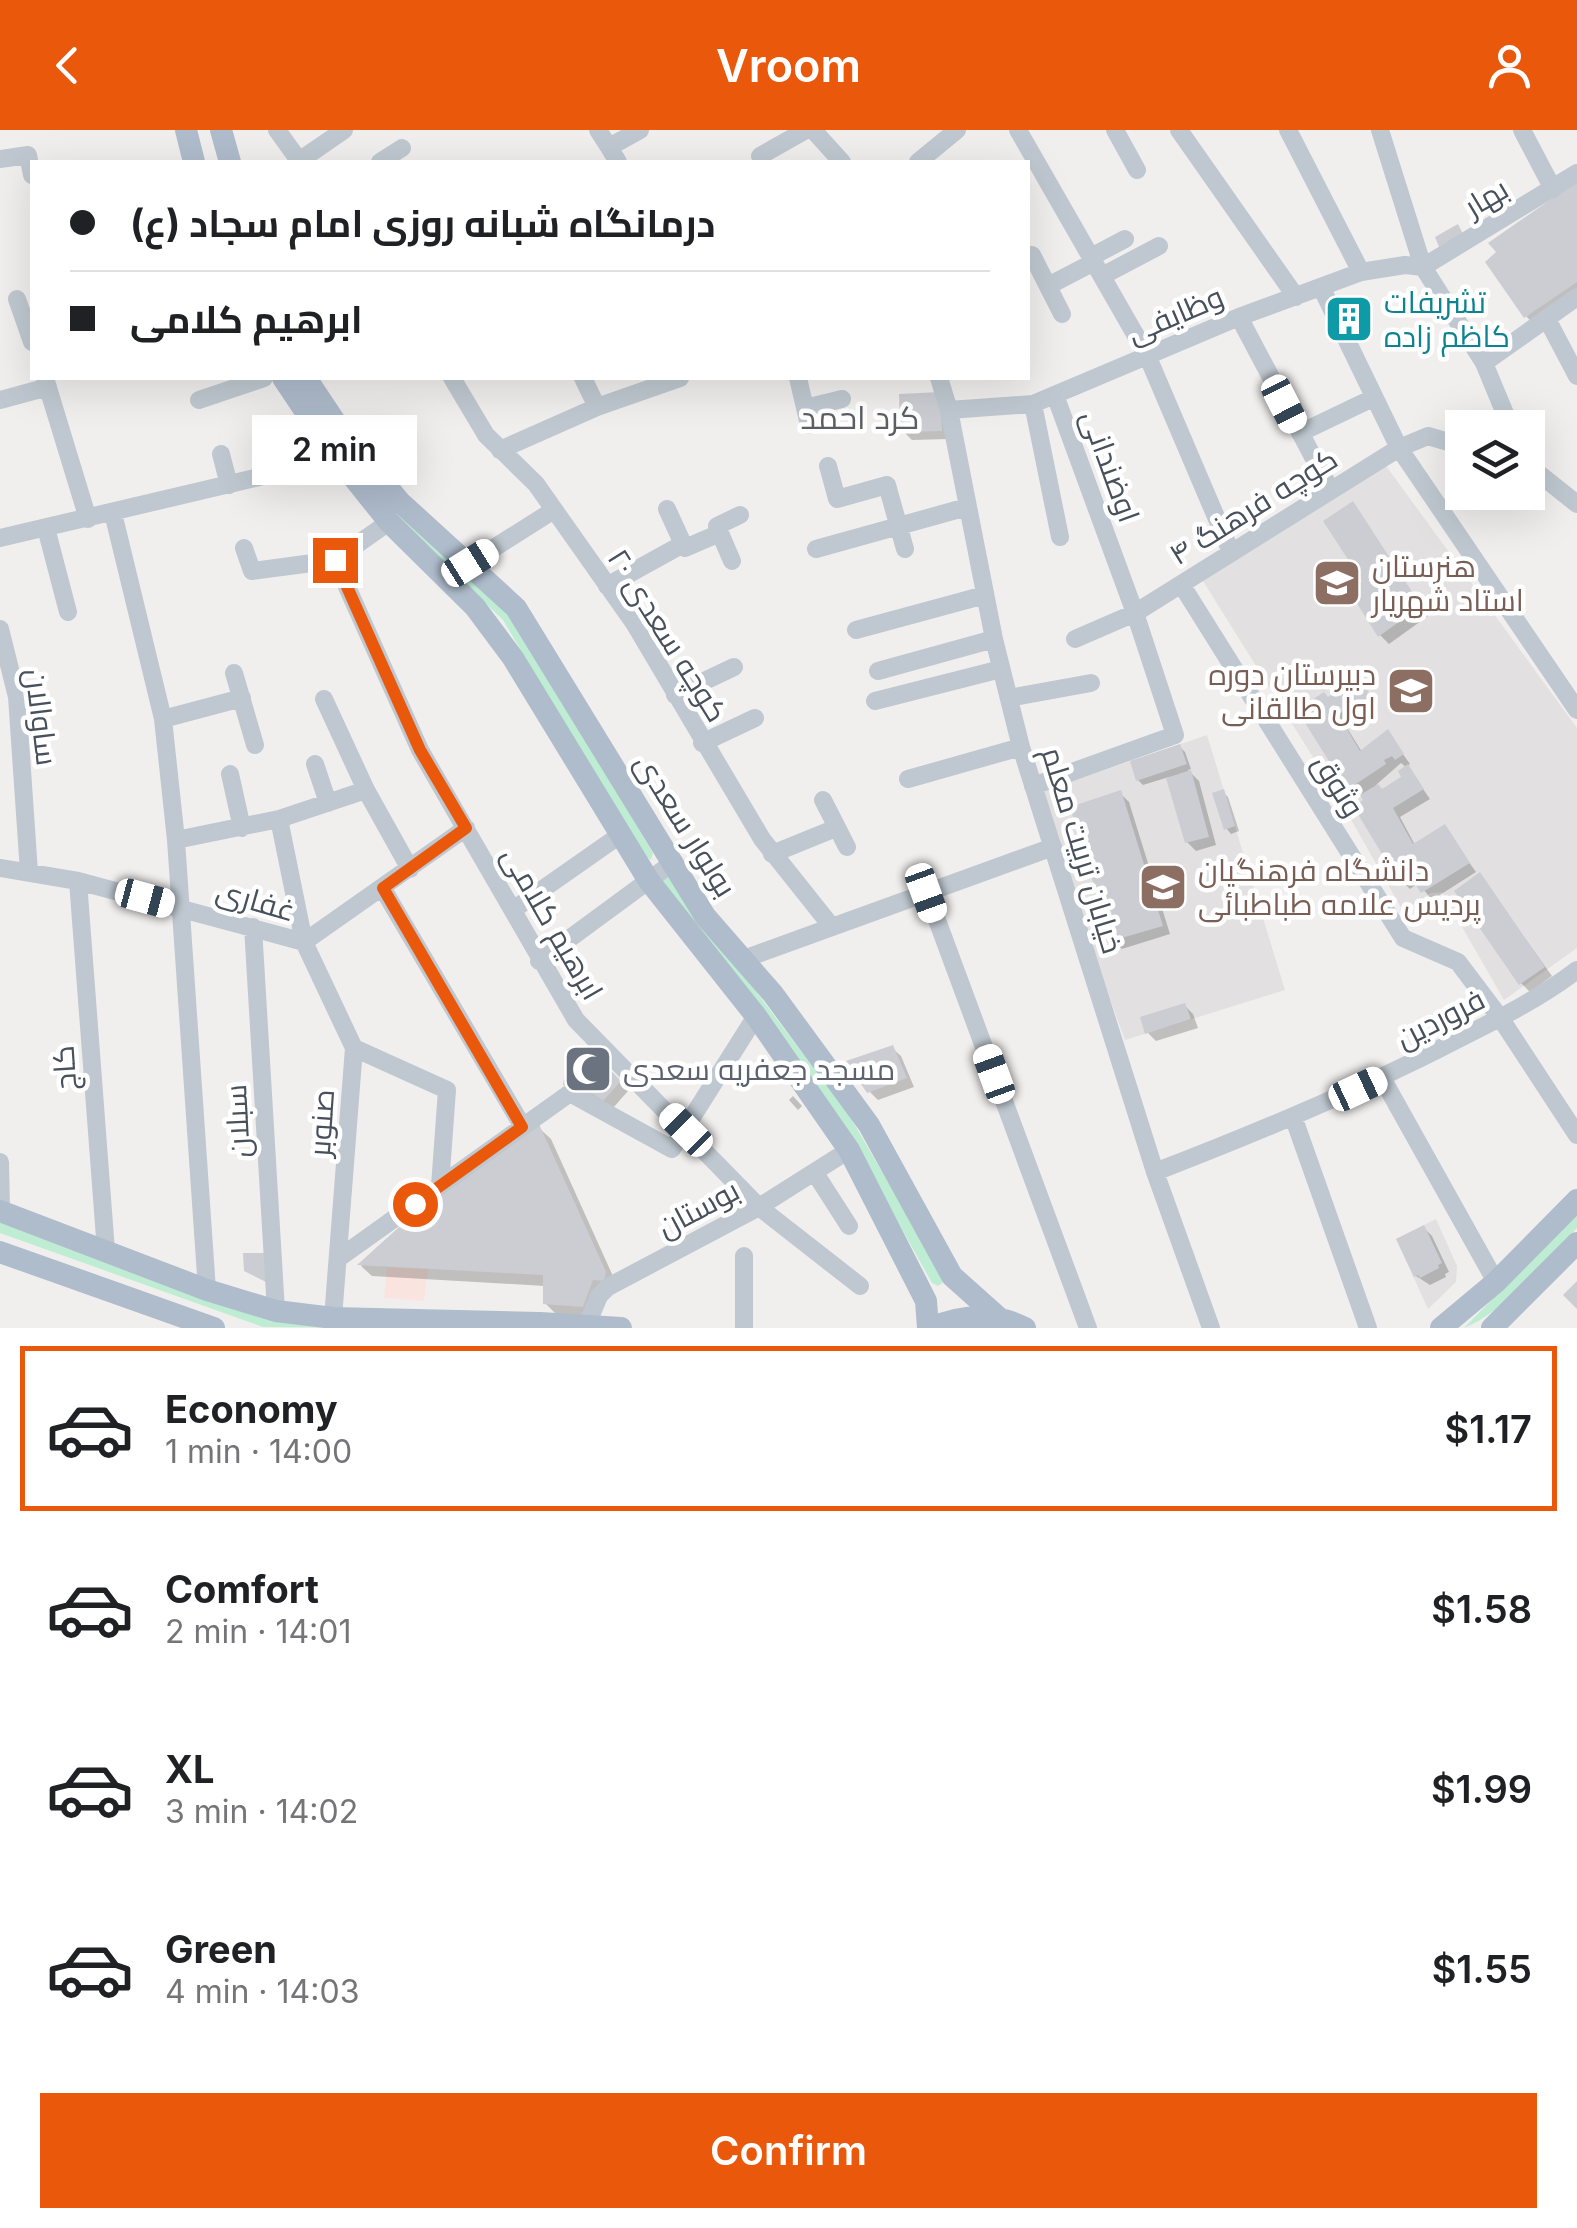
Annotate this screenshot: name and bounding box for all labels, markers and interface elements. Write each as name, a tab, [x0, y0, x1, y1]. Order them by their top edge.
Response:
icon: back	[40, 38, 95, 93]
text: Vroom	[716, 38, 861, 93]
icon: person	[1482, 38, 1537, 93]
street label: بهار	[1456, 170, 1515, 226]
text: درمانگاه شبانه روزی امام سجاد (ع)	[130, 200, 715, 246]
street label: وظایفی	[1121, 278, 1229, 351]
place label: تشریفات کاظم زاده	[1384, 284, 1510, 357]
building icon: تشریفات کاظم زاده	[1323, 293, 1375, 345]
text: ابرهیم کلامی	[130, 296, 363, 342]
car	[1257, 370, 1311, 438]
district label: کرد احمد	[800, 398, 920, 437]
street label: اوضندانی	[1073, 405, 1148, 527]
map controls	[1445, 410, 1545, 510]
button: layers	[1445, 410, 1545, 510]
callout: 2 min	[252, 415, 418, 485]
text: 2 min	[292, 430, 377, 469]
street label: کوچه فرهنگ ۴	[1162, 440, 1345, 574]
car	[437, 534, 503, 592]
route end	[313, 538, 358, 583]
street label: کوچه سعدی ۲۰	[599, 542, 735, 729]
place label: هنرستان استاد شهریار	[1370, 548, 1524, 619]
school or university icon: هنرستان استاد شهریار	[1311, 557, 1363, 609]
place label: دبیرستان دوره اول طالقانی	[1209, 656, 1376, 727]
school or university icon: دبیرستان دوره اول طالقانی	[1385, 665, 1437, 717]
street label: ساوالان	[18, 666, 66, 768]
street label: خیابان تربیت معلم	[1032, 743, 1131, 958]
street label: بولوار سعدی	[628, 747, 744, 903]
street label: وثوق	[1305, 747, 1372, 824]
street label: ابرهیم کلامی	[492, 840, 611, 1007]
place label: دانشگاه فرهنگیان پردیس علامه طباطبائی	[1198, 852, 1481, 924]
car	[902, 860, 950, 926]
school or university icon: دانشگاه فرهنگیان پردیس علامه طباطبائی	[1137, 861, 1189, 913]
street label: غفاری	[212, 872, 300, 928]
car	[112, 876, 178, 920]
street label: فروردین	[1390, 980, 1491, 1056]
car	[970, 1041, 1018, 1107]
mosque icon: مسجد جعفریه سعدی	[562, 1043, 614, 1095]
street label: کاج	[44, 1044, 87, 1092]
place label: مسجد جعفریه سعدی	[623, 1051, 895, 1087]
car	[1324, 1063, 1392, 1115]
street label: سبلان	[217, 1083, 257, 1159]
street label: صنوبر	[301, 1088, 341, 1160]
car	[654, 1098, 718, 1162]
street label: بوستان	[651, 1171, 745, 1245]
route start	[393, 1182, 438, 1227]
icon: car	[45, 1384, 135, 1474]
text: Economy	[165, 1386, 338, 1432]
text: $1.17	[1445, 1406, 1532, 1452]
text: 1 min · 14:00	[165, 1432, 352, 1471]
icon: car	[45, 1564, 135, 1654]
text: Comfort	[165, 1566, 319, 1612]
text: $1.58	[1431, 1586, 1532, 1632]
text: 2 min · 14:01	[165, 1612, 352, 1651]
icon: car	[45, 1744, 135, 1834]
text: XL	[165, 1746, 215, 1792]
text: $1.99	[1431, 1766, 1532, 1812]
text: 3 min · 14:02	[165, 1792, 358, 1831]
icon: car	[45, 1924, 135, 2014]
text: Green	[165, 1926, 277, 1972]
text: $1.55	[1432, 1946, 1532, 1992]
text: 4 min · 14:03	[165, 1972, 359, 2011]
button: Confirm	[40, 2093, 1537, 2208]

